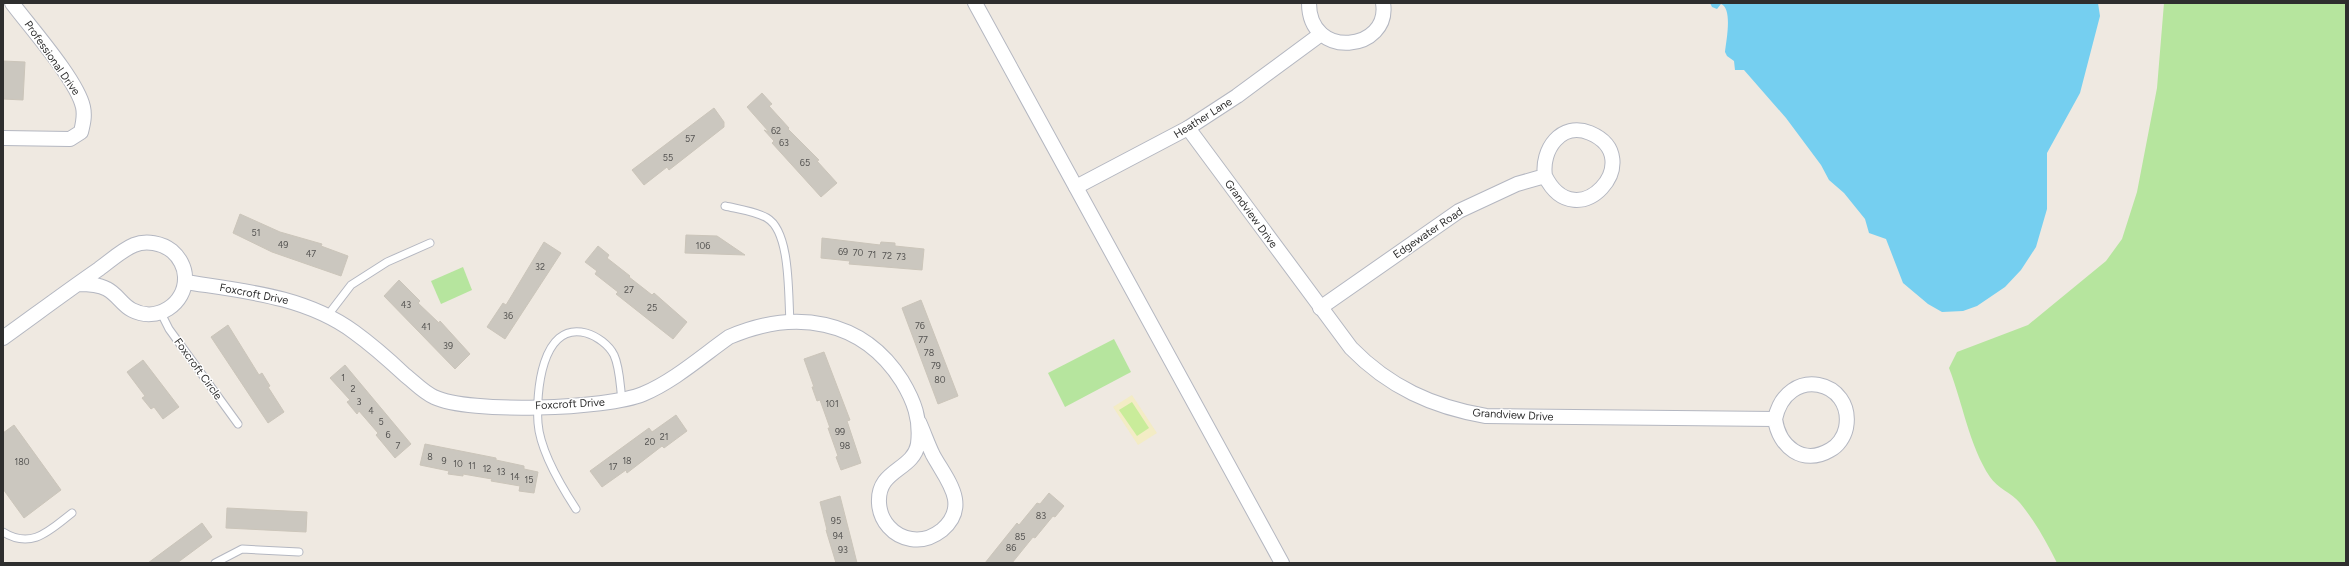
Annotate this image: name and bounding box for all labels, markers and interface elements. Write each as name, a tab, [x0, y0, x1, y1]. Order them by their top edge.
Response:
street label: Professional Drive	[21, 18, 83, 98]
street label: Heather Lane	[1172, 95, 1234, 141]
house number: 62	[771, 125, 781, 136]
house number: 57	[685, 133, 695, 144]
house number: 63	[779, 137, 789, 148]
house number: 55	[663, 152, 673, 163]
house number: 65	[800, 157, 810, 168]
street label: Grandview Drive	[1222, 177, 1280, 251]
street label: Edgewater Road	[1391, 205, 1465, 261]
house number: 51	[252, 227, 260, 238]
house number: 49	[278, 239, 288, 250]
house number: 106	[696, 240, 710, 251]
house number: 69	[838, 246, 848, 257]
house number: 70	[853, 247, 864, 258]
house number: 47	[306, 248, 316, 259]
house number: 71	[868, 249, 876, 260]
house number: 72	[882, 250, 892, 261]
house number: 73	[896, 251, 906, 262]
house number: 32	[535, 261, 545, 272]
street label: Foxcroft Drive	[218, 281, 290, 307]
house number: 27	[624, 284, 634, 295]
house number: 43	[401, 299, 411, 310]
house number: 25	[647, 302, 657, 313]
house number: 36	[503, 310, 513, 321]
house number: 76	[915, 320, 925, 331]
house number: 41	[421, 321, 431, 332]
house number: 77	[918, 334, 928, 345]
street label: Foxcroft Circle	[171, 336, 225, 402]
house number: 39	[443, 340, 453, 351]
house number: 78	[924, 347, 935, 358]
house number: 79	[931, 360, 941, 371]
house number: 1	[341, 372, 345, 383]
house number: 80	[934, 374, 946, 385]
house number: 2	[350, 383, 356, 394]
house number: 3	[357, 396, 362, 407]
street label: Foxcroft Drive	[535, 396, 605, 412]
house number: 101	[825, 398, 839, 409]
house number: 4	[368, 405, 374, 416]
street label: Grandview Drive	[1472, 406, 1554, 424]
house number: 5	[378, 416, 384, 427]
house number: 99	[835, 426, 845, 437]
house number: 6	[385, 429, 391, 440]
house number: 21	[660, 431, 668, 442]
house number: 20	[645, 436, 656, 447]
house number: 7	[396, 440, 401, 451]
house number: 98	[840, 440, 851, 451]
house number: 8	[427, 451, 433, 462]
house number: 9	[441, 455, 447, 466]
house number: 18	[622, 455, 632, 466]
house number: 180	[14, 456, 30, 467]
house number: 10	[453, 458, 463, 469]
house number: 11	[468, 460, 476, 471]
house number: 17	[609, 461, 617, 472]
house number: 12	[483, 463, 491, 474]
house number: 13	[497, 466, 505, 477]
house number: 14	[510, 471, 520, 482]
house number: 15	[525, 474, 533, 485]
house number: 83	[1036, 510, 1046, 521]
house number: 95	[831, 515, 841, 526]
house number: 94	[833, 530, 844, 541]
house number: 85	[1015, 531, 1025, 542]
house number: 86	[1006, 542, 1016, 553]
house number: 93	[838, 544, 848, 555]

